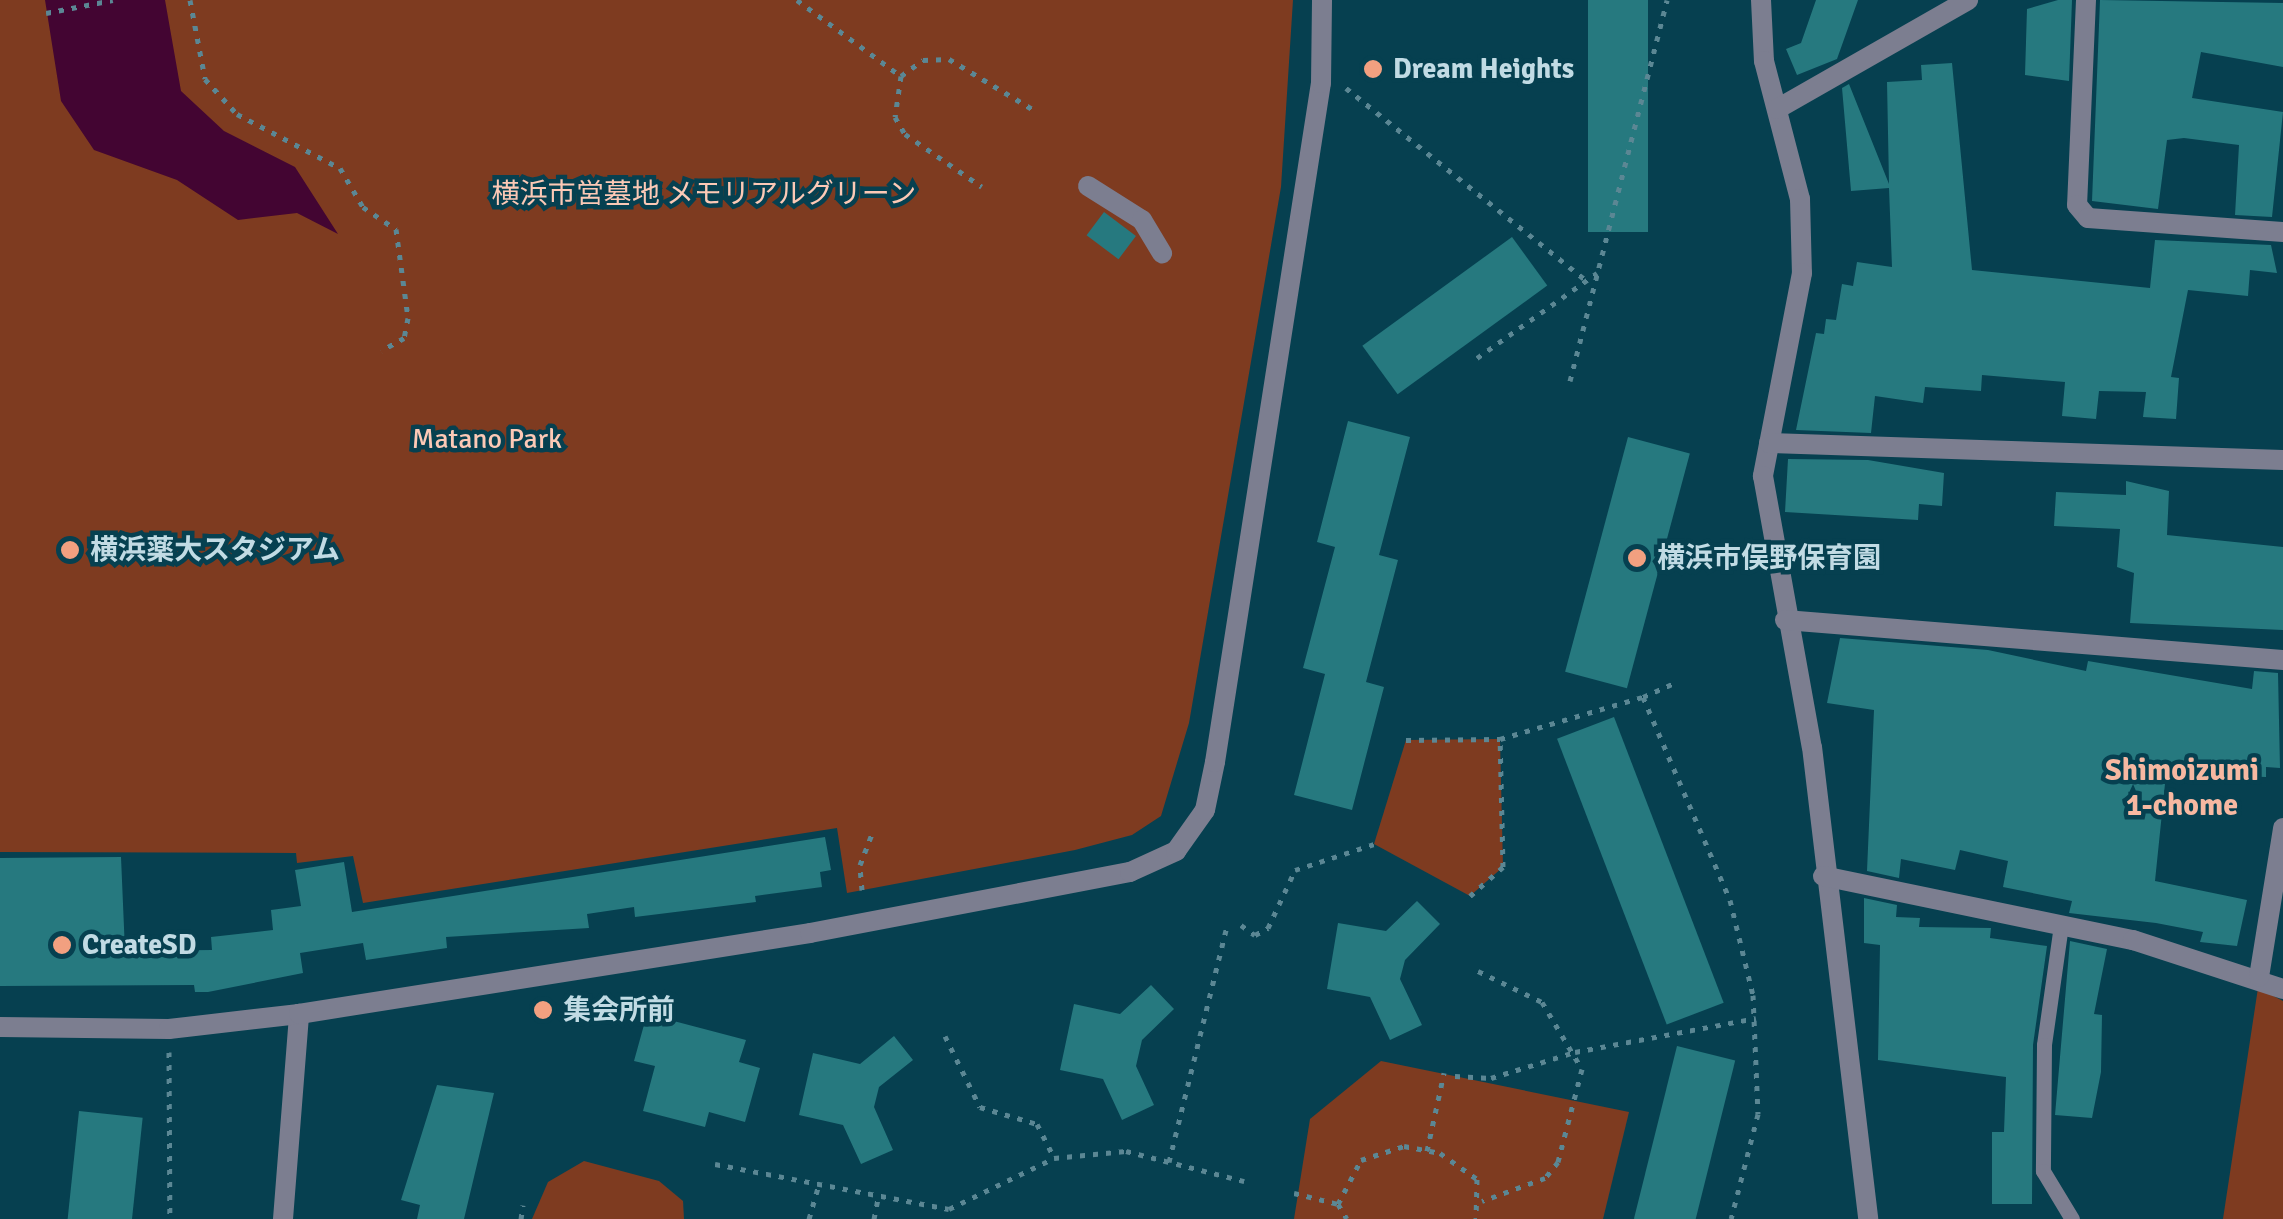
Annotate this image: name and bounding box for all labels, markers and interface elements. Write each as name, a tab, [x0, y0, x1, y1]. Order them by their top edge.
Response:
place label: Dream Heights	[1393, 52, 1574, 86]
marker: Dream Heights	[1362, 58, 1384, 80]
park label: 横浜市営墓地 メモリアルグリーン	[491, 177, 917, 211]
park label: Matano Park	[412, 422, 562, 456]
place label: 横浜薬大スタジアム	[90, 533, 342, 567]
marker: 横浜薬大スタジアム	[59, 539, 81, 561]
place label: 横浜市俣野保育園	[1657, 541, 1881, 575]
marker: 横浜市俣野保育園	[1626, 547, 1648, 569]
district label: Shimoizumi 1-chome	[2105, 753, 2259, 824]
place label: CreateSD	[82, 928, 196, 962]
marker: CreateSD	[51, 934, 73, 956]
place label: 集会所前	[563, 993, 675, 1027]
marker: 集会所前	[532, 999, 554, 1021]

